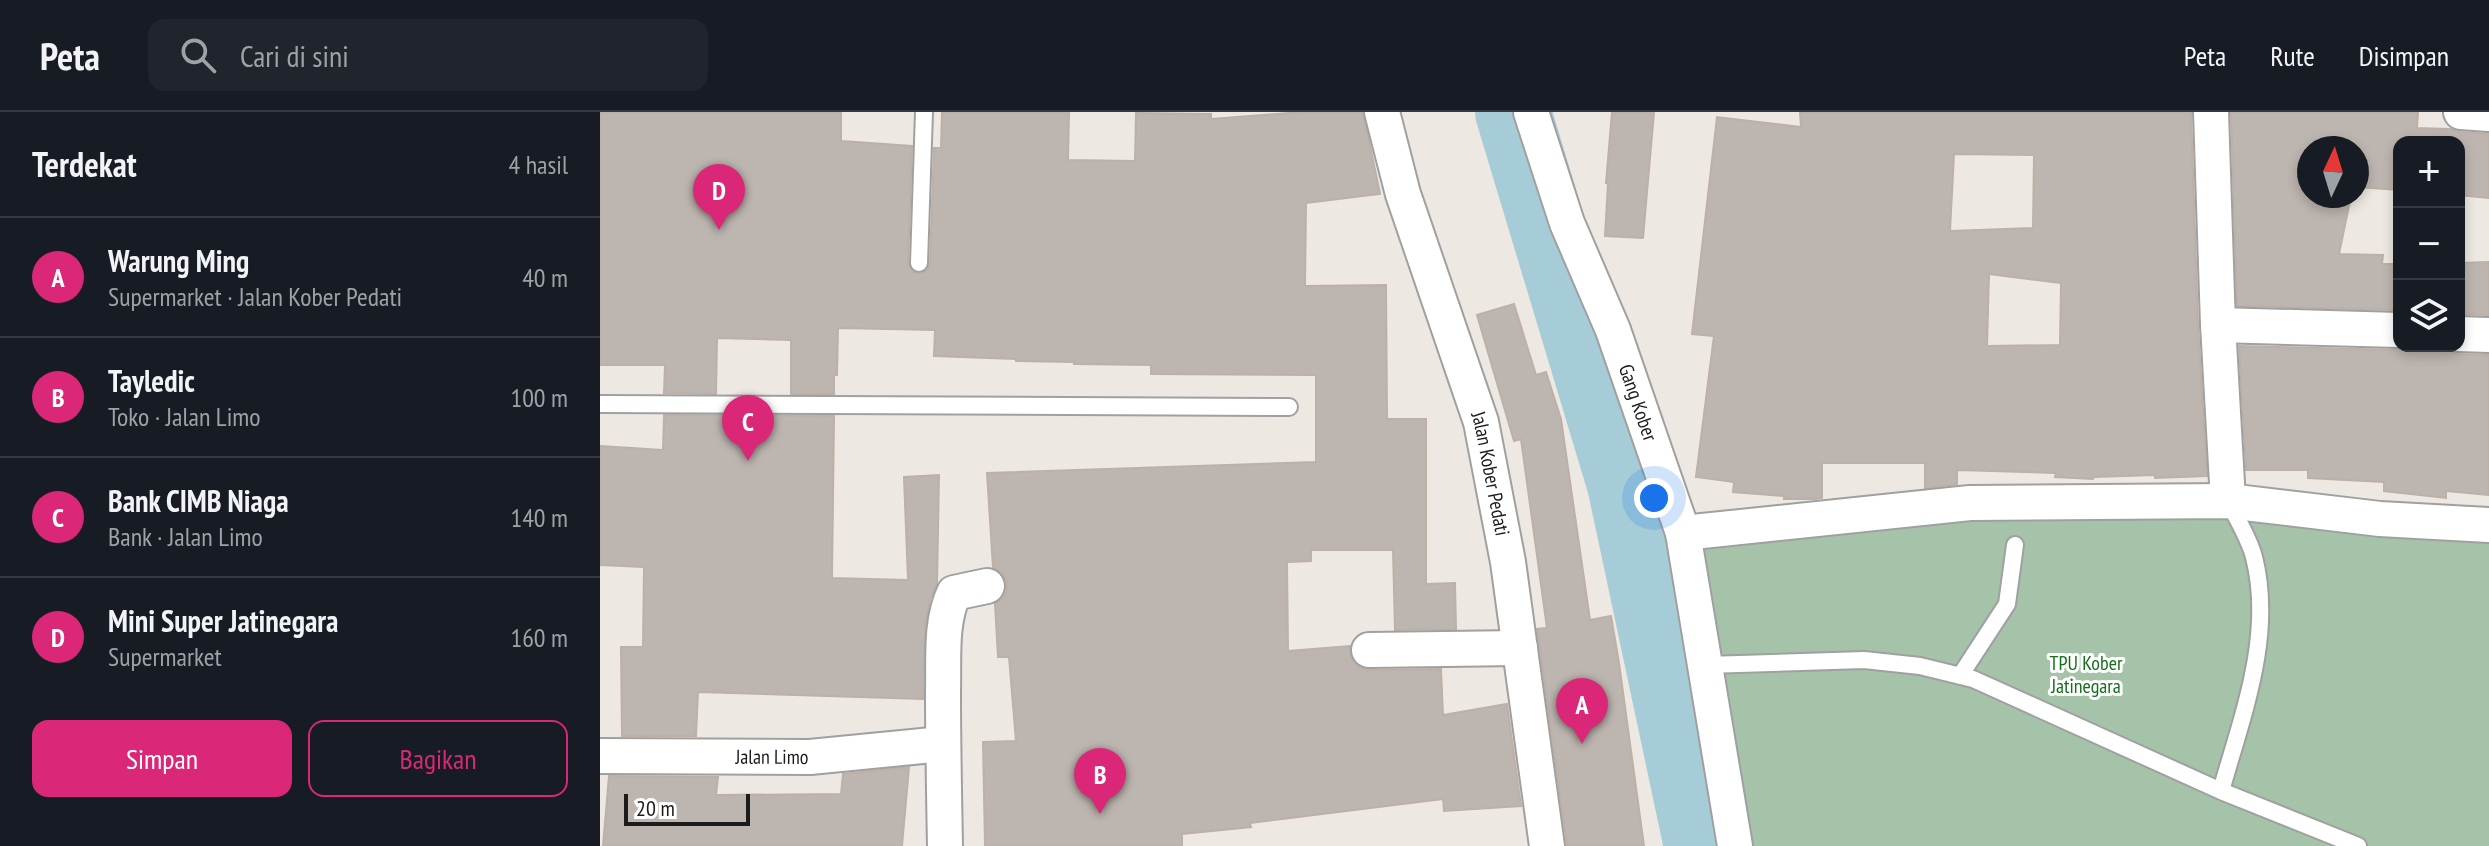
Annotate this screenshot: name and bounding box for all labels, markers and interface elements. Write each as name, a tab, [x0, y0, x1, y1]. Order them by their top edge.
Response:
search box	[148, 19, 708, 91]
text: Peta	[40, 31, 100, 80]
icon: search	[176, 33, 220, 77]
text: Cari di sini	[240, 36, 349, 75]
text: Peta	[2184, 37, 2226, 74]
text: Rute	[2270, 37, 2315, 74]
text: Disimpan	[2359, 37, 2449, 74]
north arrow	[2297, 136, 2369, 208]
map controls	[2393, 136, 2465, 352]
button: +	[2393, 136, 2465, 208]
text: Terdekat	[32, 142, 137, 186]
text: 4 hasil	[508, 148, 568, 181]
pin: D	[693, 164, 745, 230]
button: −	[2393, 208, 2465, 280]
text: Warung Ming	[108, 241, 249, 280]
text: A	[51, 261, 65, 294]
text: 40 m	[522, 261, 568, 294]
text: Supermarket · Jalan Kober Pedati	[108, 280, 402, 313]
button: layers	[2393, 280, 2465, 352]
text: Tayledic	[108, 361, 195, 400]
street label: Gang Kober	[1613, 361, 1663, 445]
text: B	[52, 381, 64, 414]
text: 100 m	[510, 381, 568, 414]
pin: C	[722, 395, 774, 461]
text: Toko · Jalan Limo	[108, 400, 260, 433]
street label: Jalan Kober Pedati	[1465, 407, 1516, 538]
your location	[1634, 478, 1674, 518]
text: Bank CIMB Niaga	[108, 481, 289, 520]
text: C	[52, 501, 64, 534]
text: 140 m	[510, 501, 568, 534]
text: Bank · Jalan Limo	[108, 520, 263, 553]
text: Mini Super Jatinegara	[108, 601, 339, 640]
text: D	[51, 621, 65, 654]
text: 160 m	[510, 621, 568, 654]
text: Supermarket	[108, 640, 222, 673]
park label: TPU Kober Jatinegara	[2050, 650, 2123, 699]
pin: A	[1556, 678, 1608, 744]
button: Simpan	[32, 720, 292, 797]
button: Bagikan	[308, 720, 568, 797]
street label: Jalan Limo	[735, 744, 808, 770]
pin: B	[1074, 748, 1126, 814]
scale bar	[624, 790, 750, 826]
text: 20 m	[636, 794, 675, 822]

